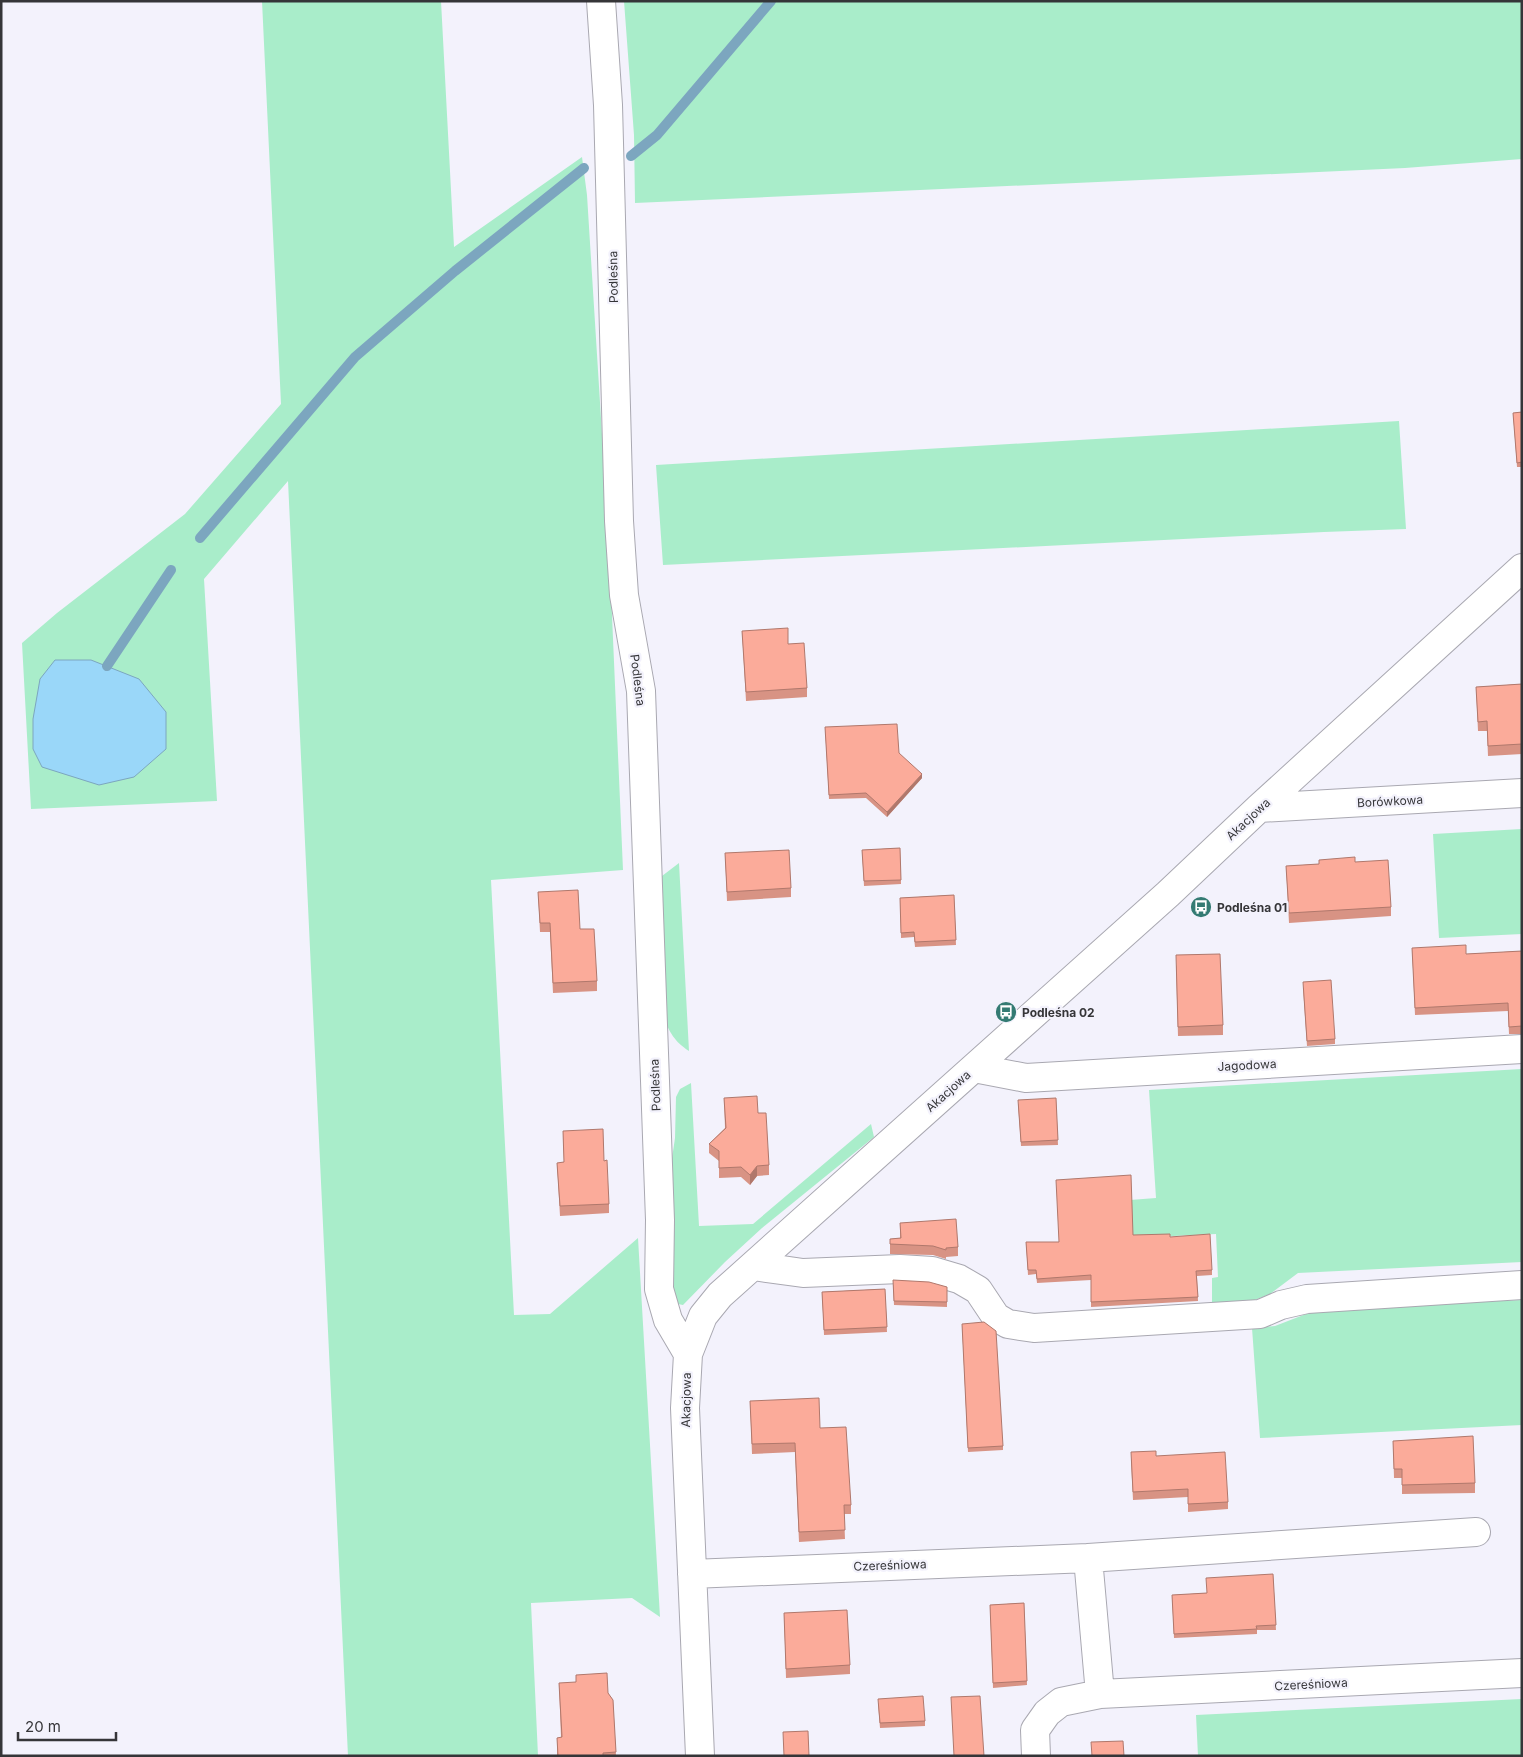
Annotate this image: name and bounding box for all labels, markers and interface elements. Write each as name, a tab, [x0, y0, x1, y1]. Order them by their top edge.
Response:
street label: Podleśna	[605, 251, 621, 303]
street label: Podleśna	[627, 653, 649, 707]
street label: Borówkowa	[1357, 792, 1423, 810]
street label: Akacjowa	[1223, 795, 1273, 843]
bus stop icon: Podleśna 01	[1189, 895, 1213, 919]
place label: Podleśna 01	[1217, 900, 1287, 915]
bus stop icon: Podleśna 02	[994, 1000, 1018, 1024]
place label: Podleśna 02	[1022, 1005, 1095, 1020]
street label: Jagodowa	[1217, 1056, 1277, 1074]
street label: Podleśna	[647, 1059, 663, 1111]
street label: Akacjowa	[923, 1067, 973, 1115]
street label: Akacjowa	[678, 1372, 694, 1428]
street label: Czereśniowa	[853, 1556, 927, 1574]
street label: Czereśniowa	[1274, 1675, 1348, 1693]
scale bar	[18, 1710, 115, 1742]
text: 20 m	[25, 1717, 61, 1736]

